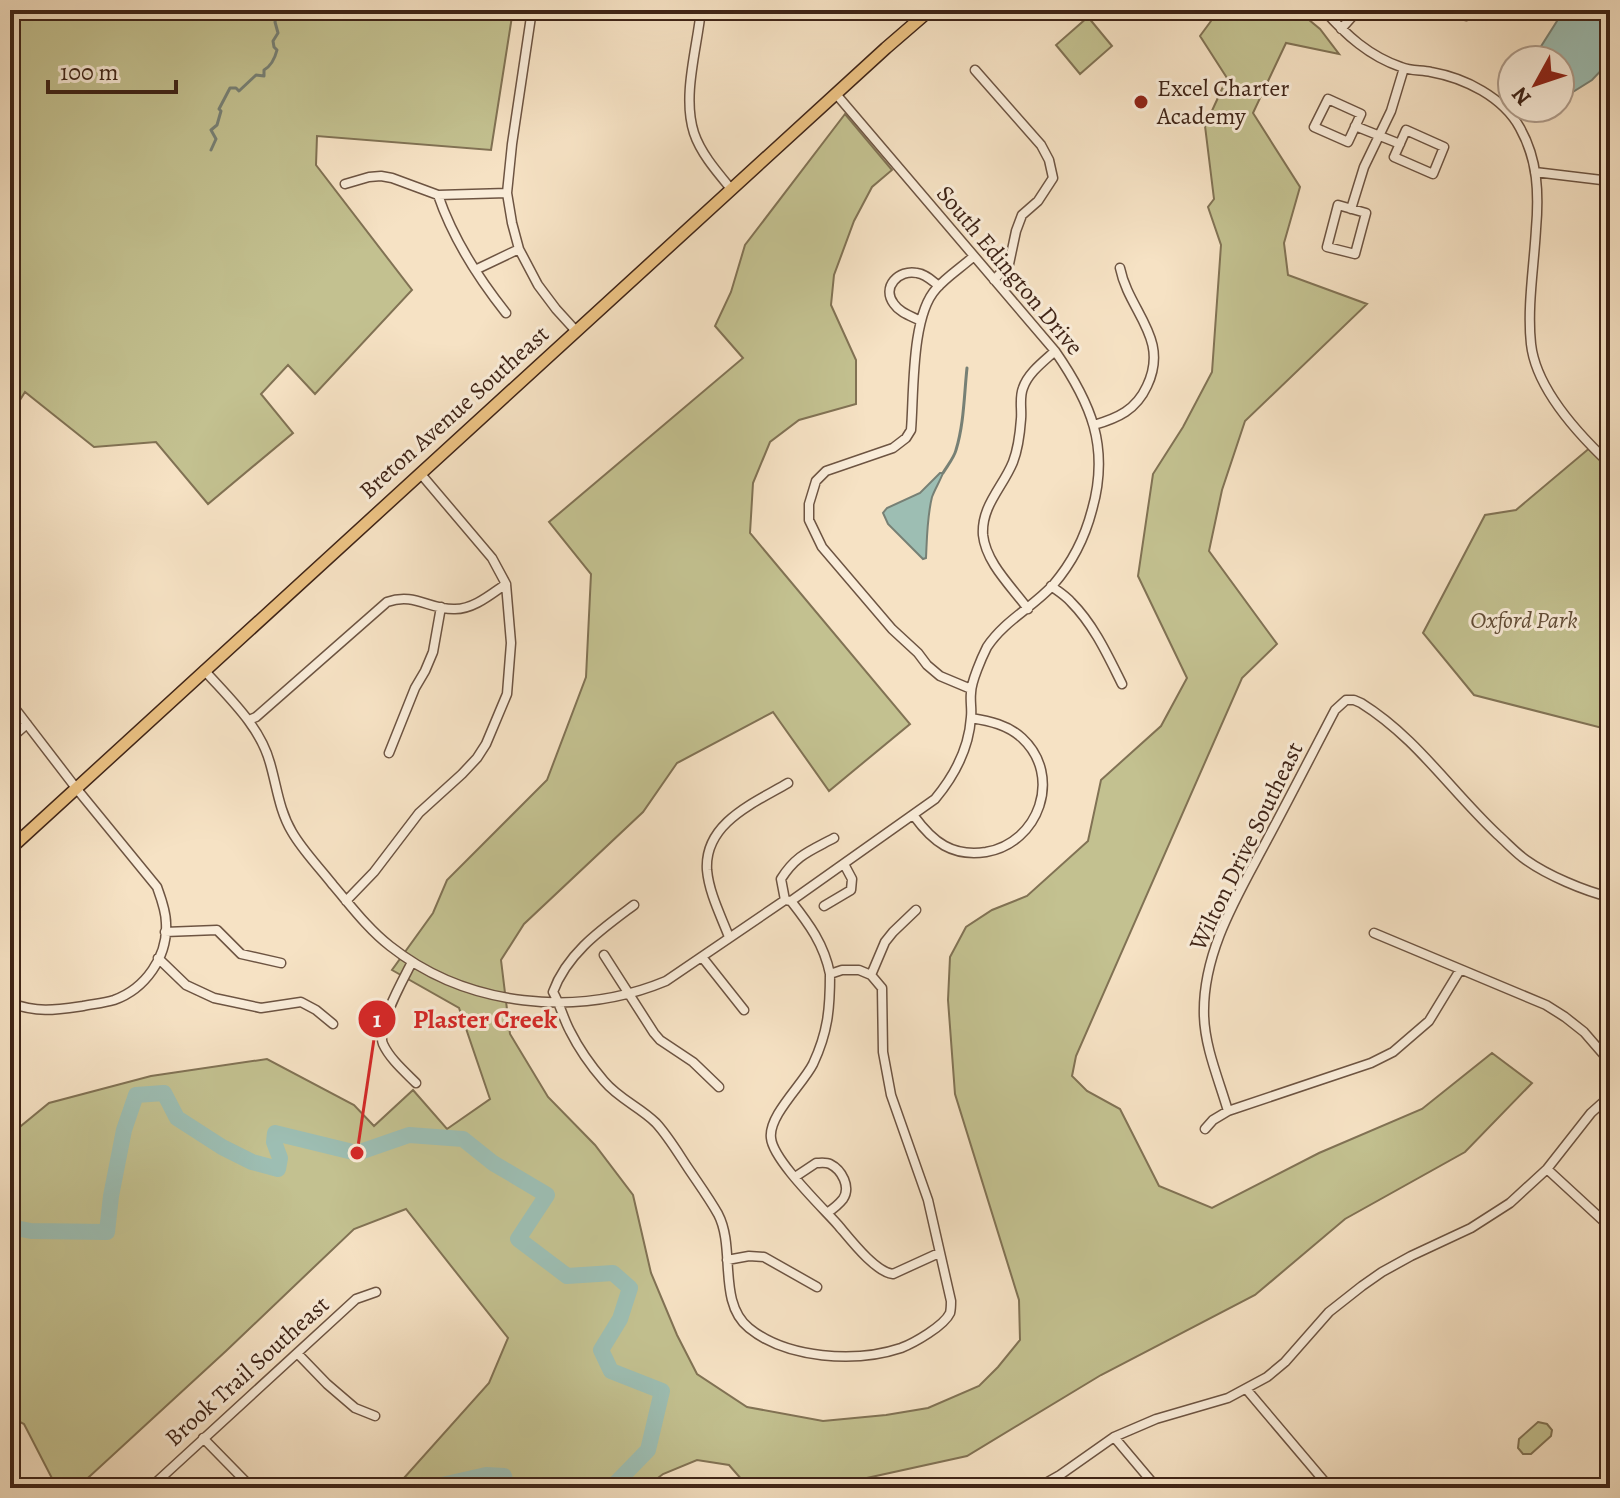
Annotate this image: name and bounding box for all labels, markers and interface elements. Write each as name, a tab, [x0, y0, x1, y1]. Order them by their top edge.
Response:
scale bar	[48, 44, 176, 94]
north arrow	[1496, 44, 1576, 124]
text: 100 m	[60, 56, 119, 88]
place label: Excel Charter Academy	[1156, 72, 1289, 132]
text: N	[1505, 80, 1538, 112]
marker: Excel Charter Academy	[1132, 93, 1150, 111]
street label: South Edington Drive	[929, 178, 1091, 362]
street label: Breton Avenue Southeast	[352, 318, 556, 506]
park label: Oxford Park	[1470, 604, 1578, 636]
street label: Wilton Drive Southeast	[1181, 737, 1310, 956]
callout: Plaster Creek	[357, 994, 573, 1044]
text: Plaster Creek	[413, 1002, 558, 1037]
text: 1	[373, 1003, 382, 1035]
street label: Brook Trail Southeast	[158, 1288, 336, 1453]

